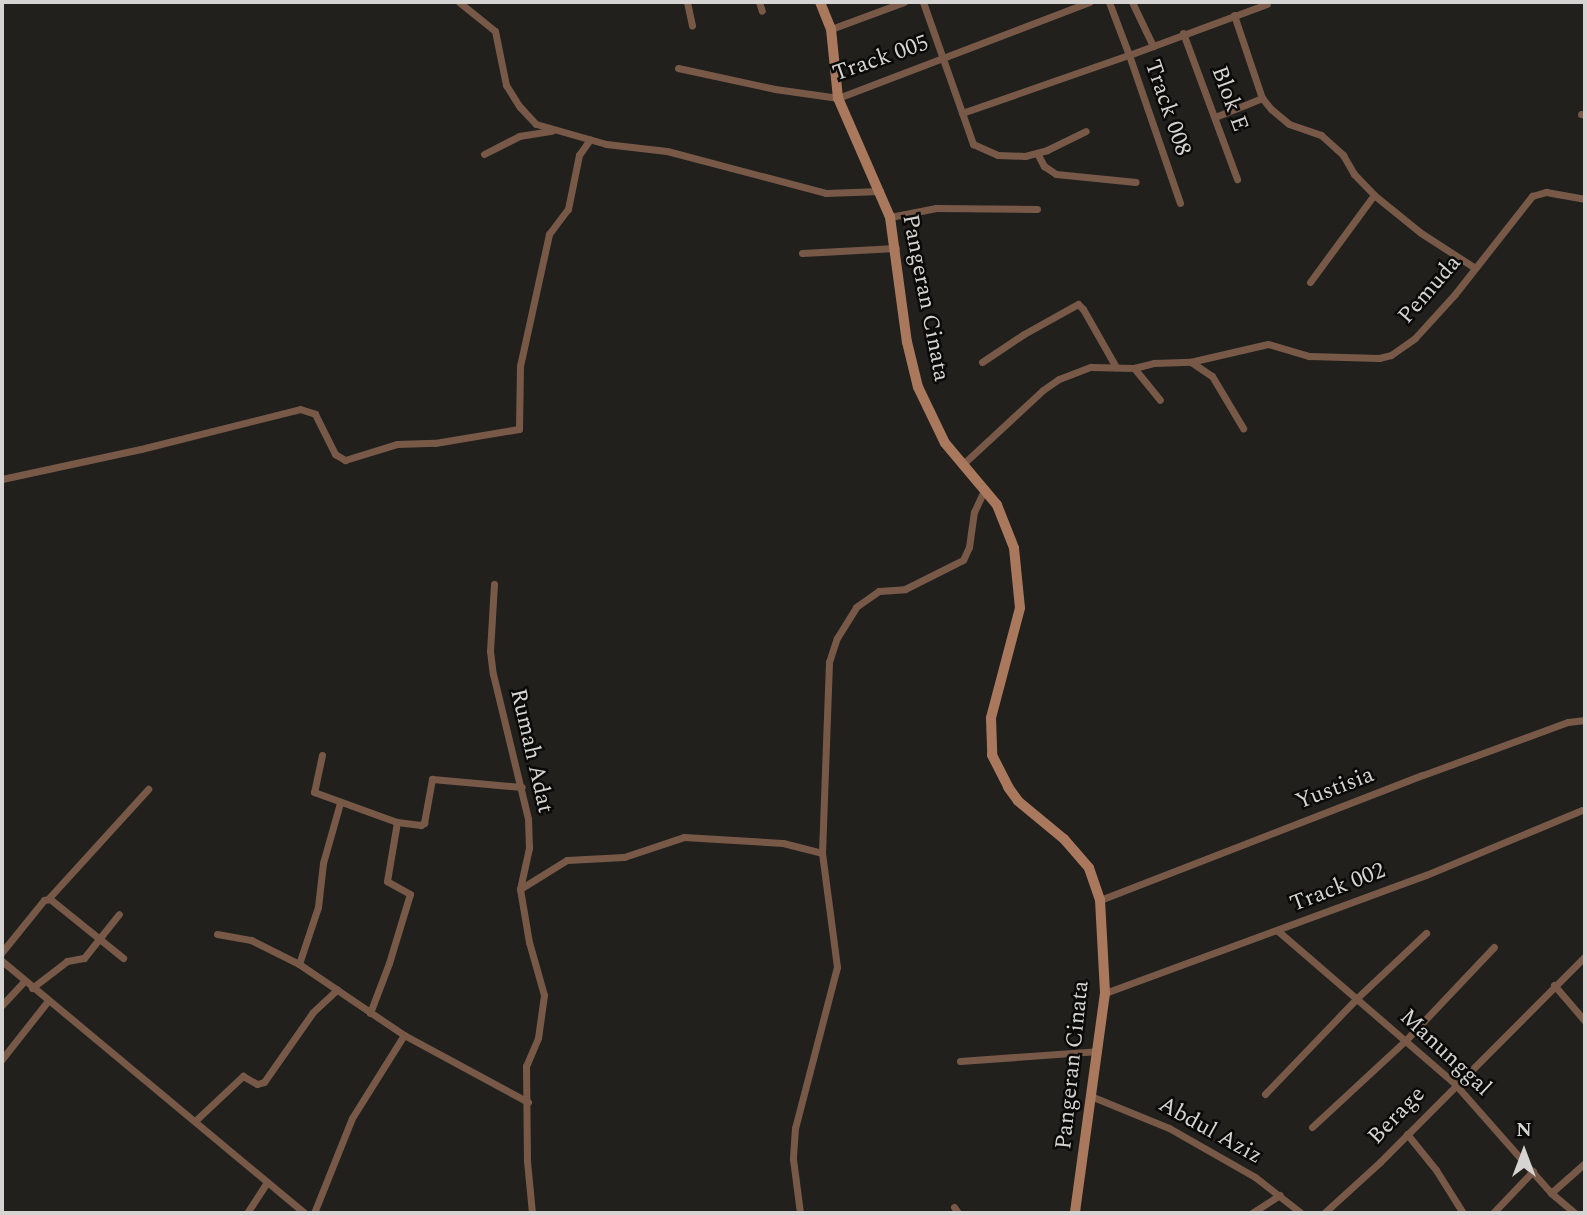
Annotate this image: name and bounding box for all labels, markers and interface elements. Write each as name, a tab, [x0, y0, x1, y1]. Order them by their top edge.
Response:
street label: Track 005	[829, 30, 933, 88]
street label: Track 008	[1138, 56, 1196, 160]
street label: Blok E	[1204, 62, 1254, 136]
street label: Pangeran Cinata	[895, 212, 955, 384]
street label: Pemuda	[1393, 250, 1467, 330]
street label: Rumah Adat	[503, 686, 559, 816]
street label: Yustisia	[1292, 761, 1378, 817]
street label: Track 002	[1287, 857, 1389, 919]
street label: Pangeran Cinata	[1050, 979, 1096, 1151]
street label: Manunggal	[1393, 1004, 1497, 1102]
street label: Berage	[1363, 1081, 1431, 1151]
street label: Abdul Aziz	[1153, 1091, 1267, 1171]
text: N	[1516, 1116, 1532, 1145]
north arrow	[1489, 1117, 1559, 1187]

